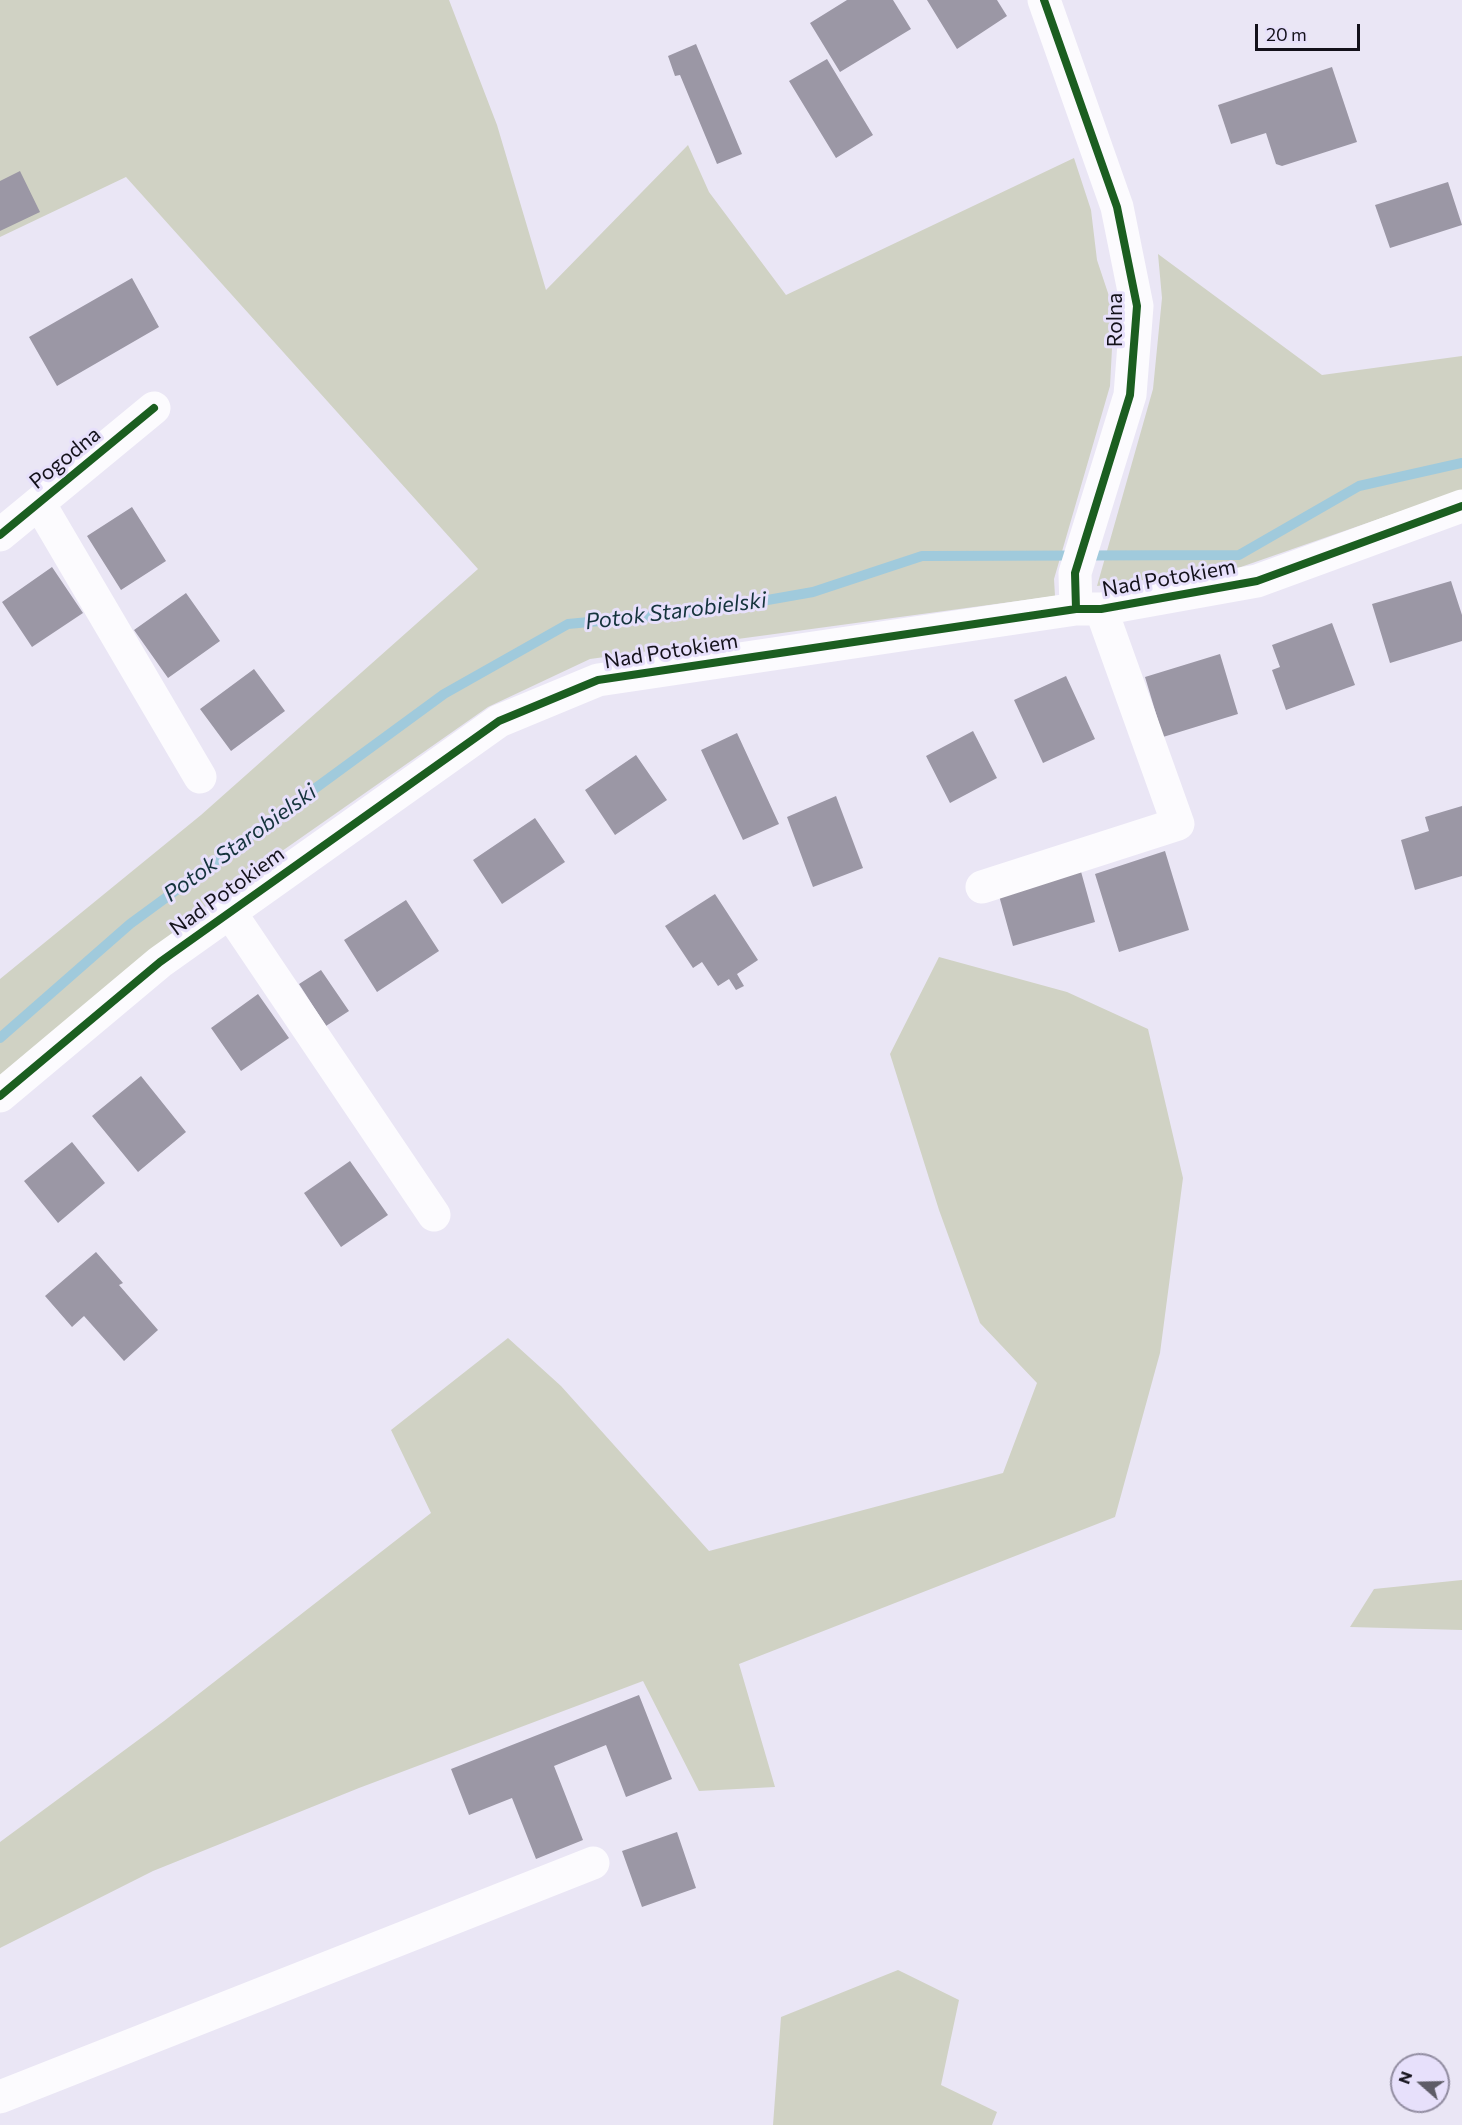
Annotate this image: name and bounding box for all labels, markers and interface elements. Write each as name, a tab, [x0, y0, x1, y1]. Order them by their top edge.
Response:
scale bar	[1258, 12, 1363, 50]
text: 20 m	[1266, 23, 1307, 45]
street label: Rolna	[1102, 293, 1128, 347]
street label: Pogodna	[24, 422, 106, 494]
street label: Nad Potokiem	[1100, 554, 1238, 602]
water label: Potok Starobielski	[584, 587, 768, 635]
street label: Nad Potokiem	[602, 628, 740, 674]
water label: Potok Starobielski	[158, 779, 322, 907]
street label: Nad Potokiem	[165, 841, 289, 941]
north arrow	[1390, 2053, 1450, 2113]
text: N	[1394, 2068, 1415, 2086]

